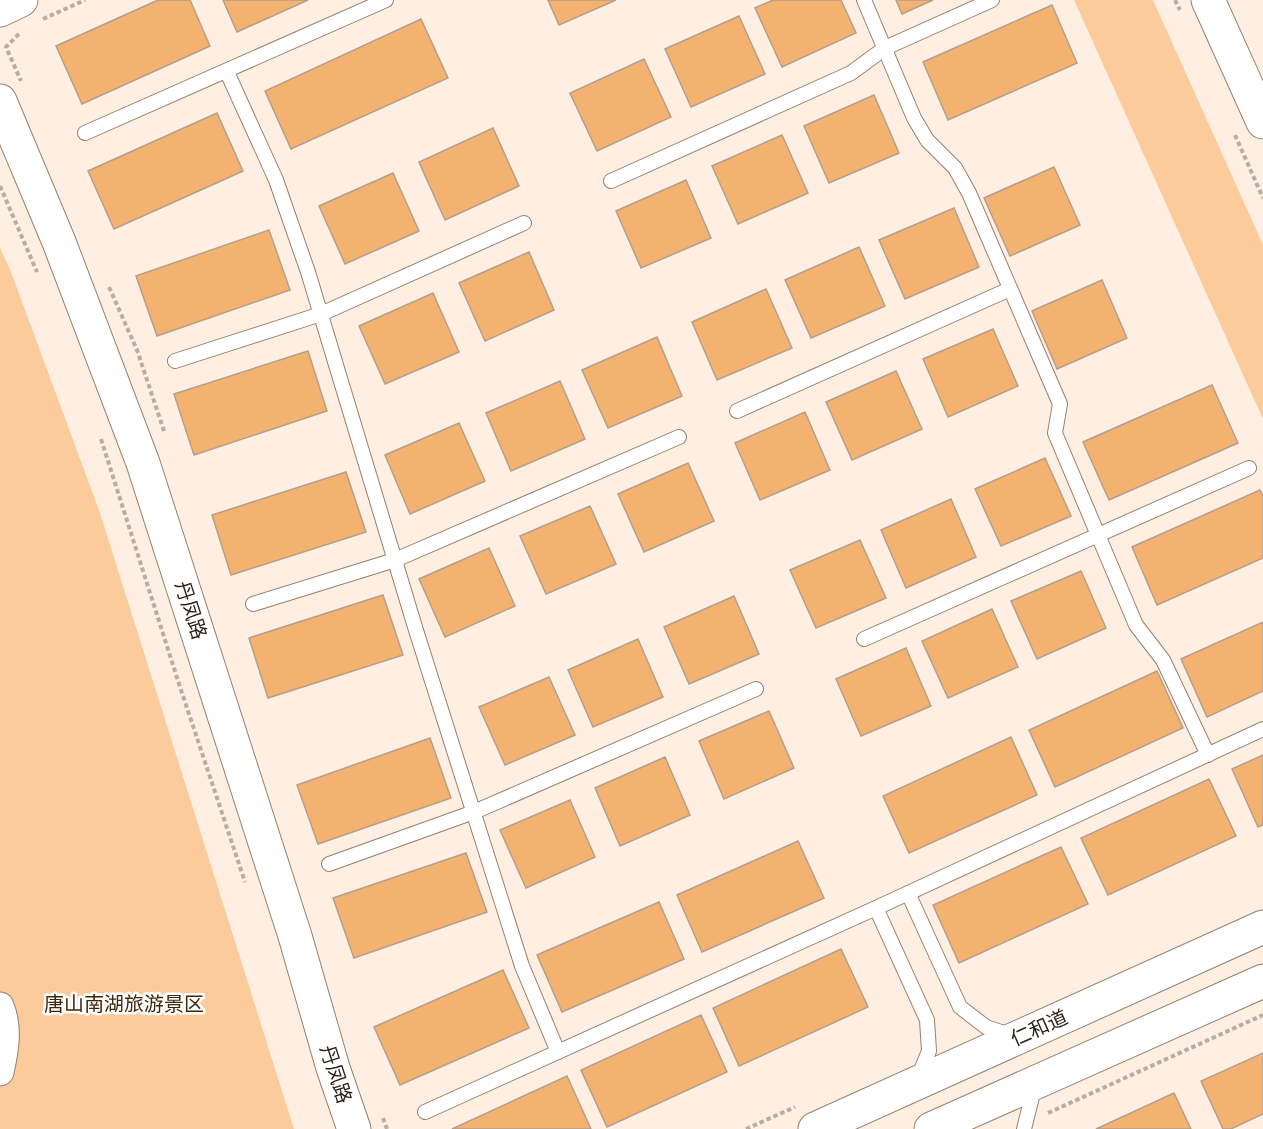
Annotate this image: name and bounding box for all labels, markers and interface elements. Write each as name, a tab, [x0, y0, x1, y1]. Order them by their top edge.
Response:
street label: 丹凤路	[169, 577, 213, 643]
park label: 唐山南湖旅游景区	[44, 991, 204, 1017]
street label: 仁和道	[1006, 1004, 1072, 1052]
street label: 丹凤路	[314, 1041, 358, 1107]

